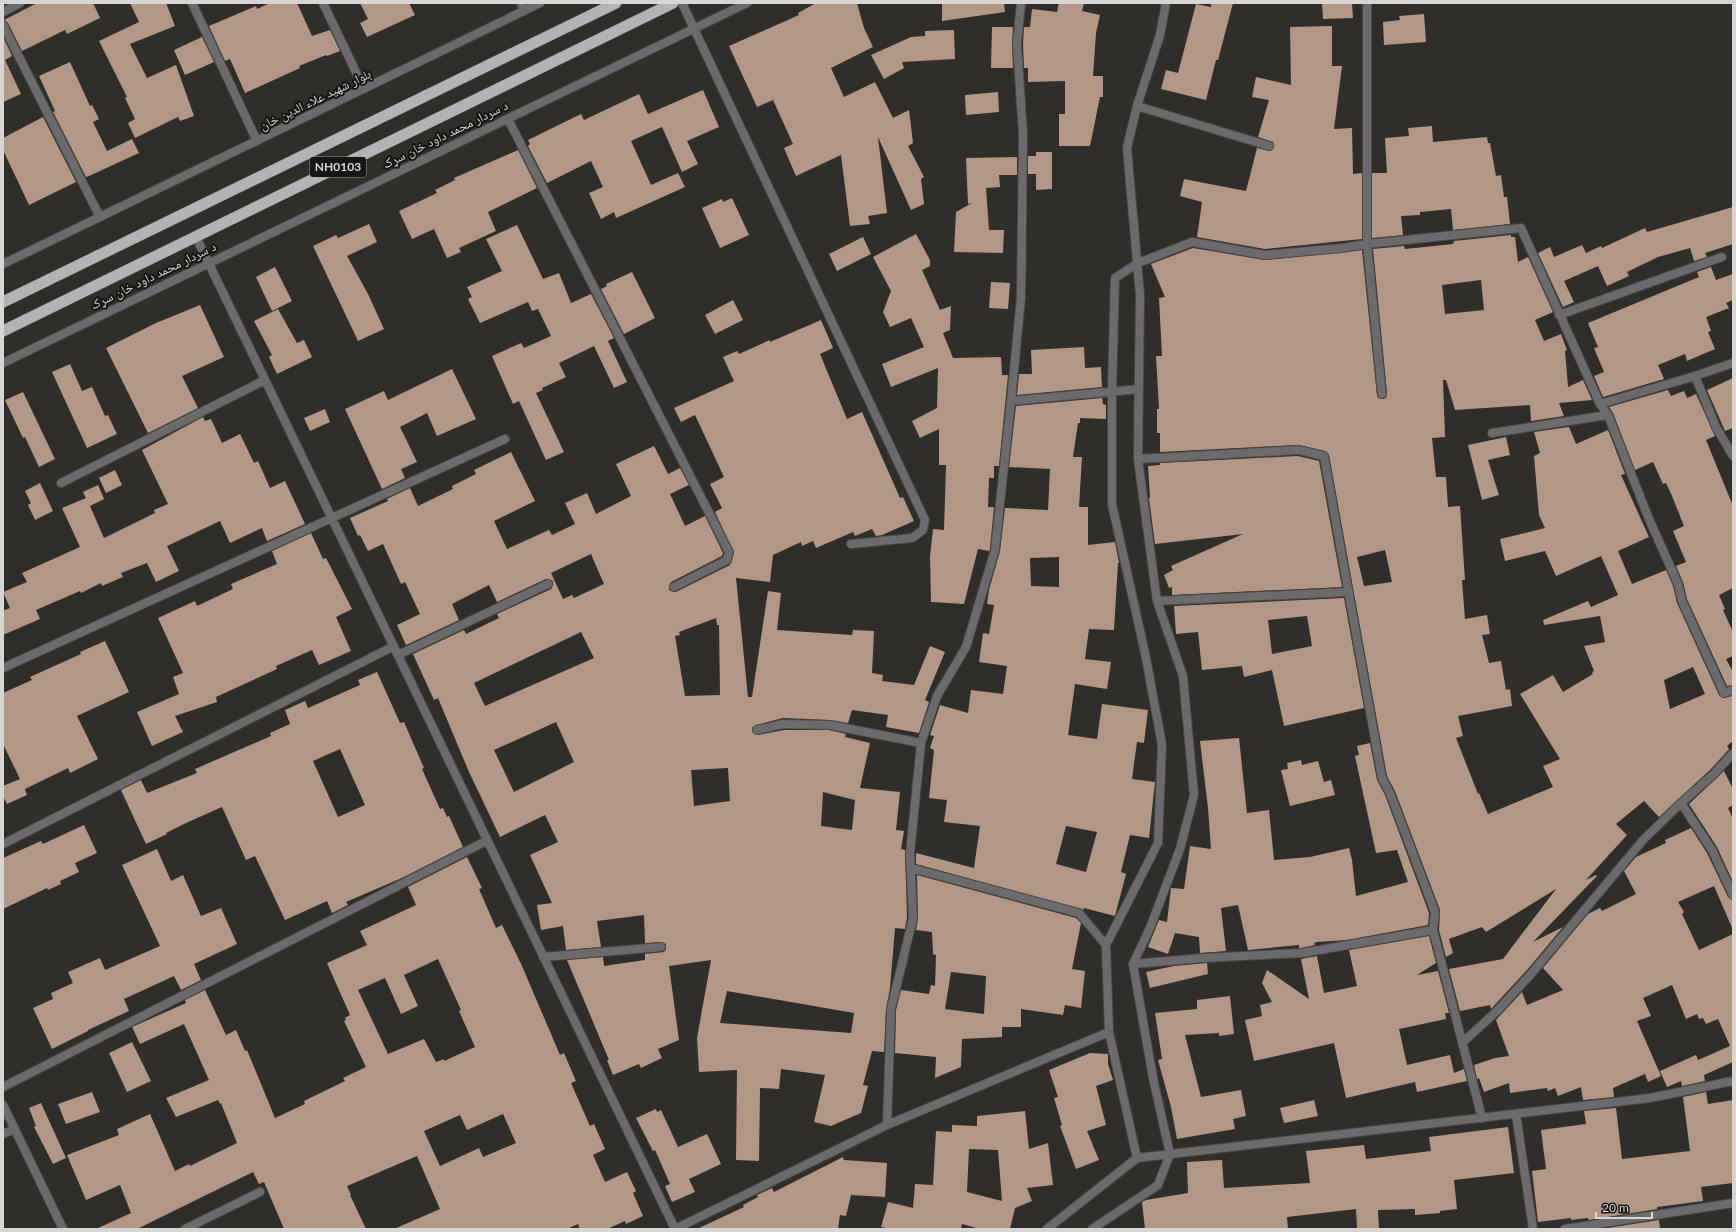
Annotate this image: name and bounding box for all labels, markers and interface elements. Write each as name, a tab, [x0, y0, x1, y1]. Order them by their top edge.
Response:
street label: بلوار شهید علاء الدین خان	[257, 65, 374, 134]
street label: د سردار محمد داود خان سړک	[380, 97, 511, 172]
road number: NH0103	[310, 157, 366, 177]
street label: د سردار محمد داود خان سړک	[88, 238, 219, 313]
scale bar	[1596, 1194, 1652, 1220]
text: 20 m	[1602, 1200, 1629, 1215]

